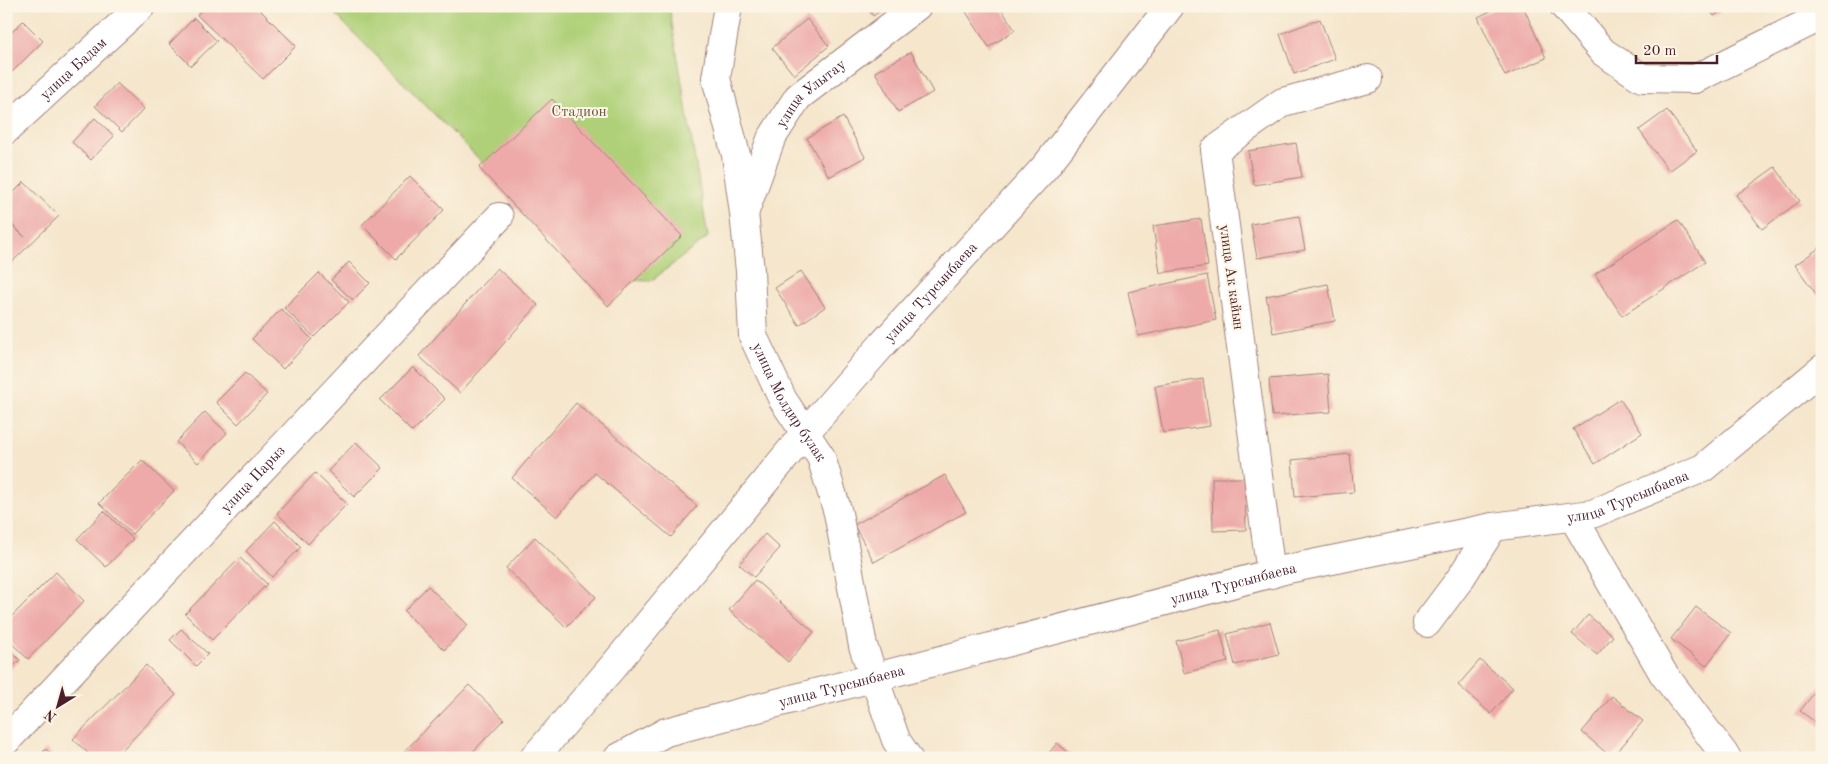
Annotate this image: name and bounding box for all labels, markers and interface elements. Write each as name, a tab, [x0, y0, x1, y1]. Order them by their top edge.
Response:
scale bar	[1636, 32, 1717, 64]
street label: улица Бадам	[38, 35, 110, 104]
text: 20 m	[1643, 44, 1677, 59]
street label: улица Улытау	[774, 57, 849, 131]
park label: Стадион	[551, 105, 607, 120]
street label: улица Ак кайын	[1216, 224, 1245, 331]
street label: улица Турсынбаева	[882, 240, 981, 346]
street label: улица Молдир булак	[748, 341, 828, 465]
street label: улица Парыз	[219, 443, 289, 516]
street label: улица Турсынбаева	[1566, 468, 1692, 526]
street label: улица Турсынбаева	[1169, 561, 1298, 608]
street label: улица Турсынбаева	[777, 664, 907, 711]
north arrow	[32, 682, 82, 732]
text: N	[42, 707, 59, 724]

